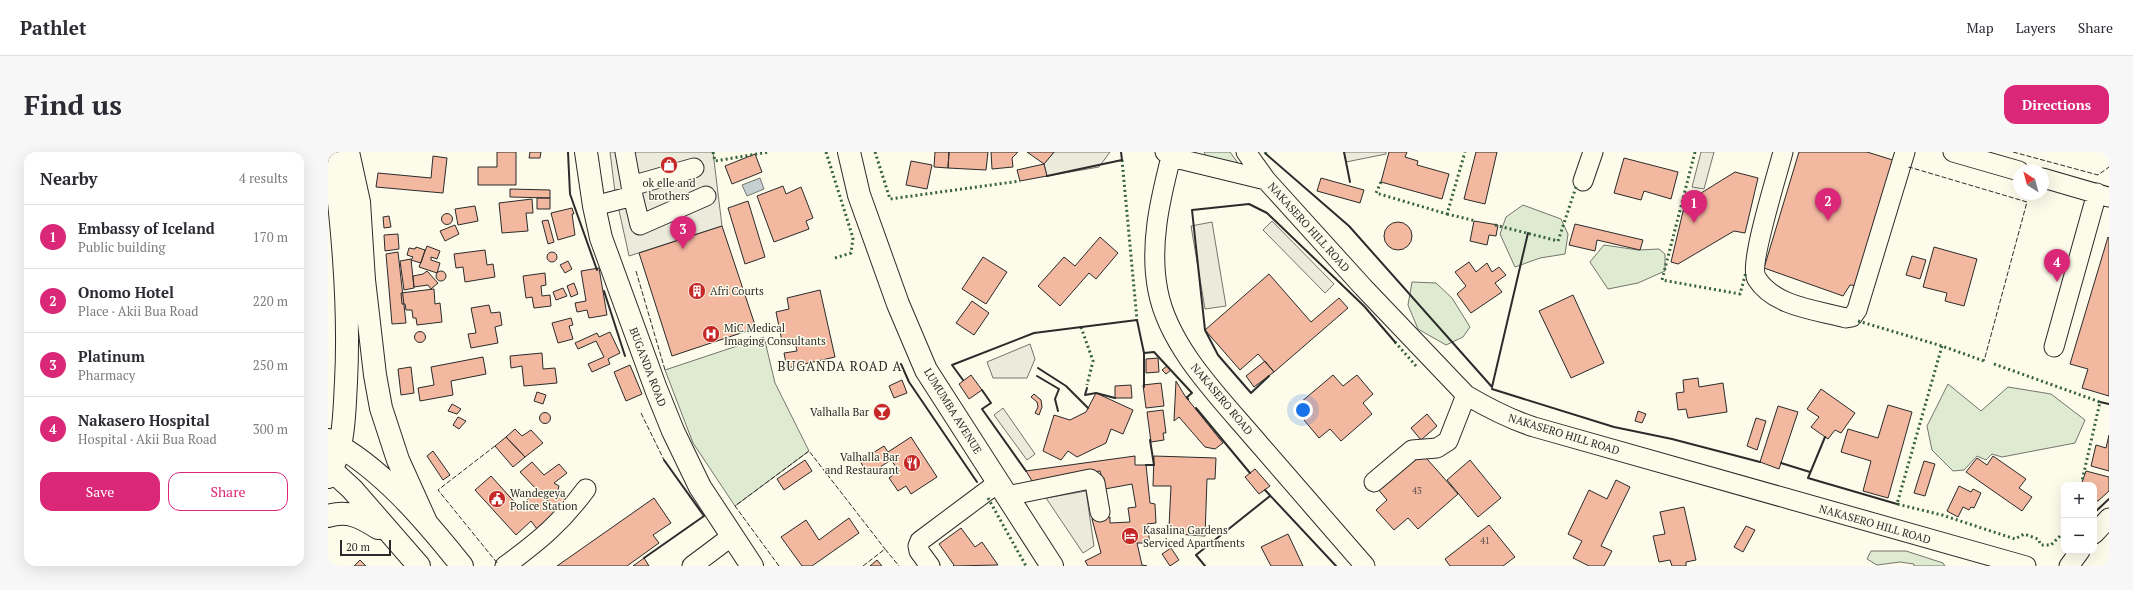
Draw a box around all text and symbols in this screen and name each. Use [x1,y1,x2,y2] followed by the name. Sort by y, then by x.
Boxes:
[20,15,86,40] text: Pathlet
[1967,18,1994,37] text: Map
[2016,18,2056,37] text: Layers
[2078,18,2113,37] text: Share
[2004,85,2109,124] button: Directions
[24,86,122,123] text: Find us
[659,155,679,175] shop icon: ok elle and brothers
[2013,164,2049,200] north arrow
[40,167,98,190] text: Nearby
[239,169,288,187] text: 4 results
[643,176,696,203] place label: ok elle and brothers
[1265,179,1353,275] street label: NAKASERO HILL ROAD
[1815,188,1841,221] pin: 2
[1681,190,1707,223] pin: 1
[670,216,696,249] pin: 3
[78,218,215,238] text: Embassy of Iceland
[49,228,57,246] text: 1
[253,228,288,246] text: 170 m
[78,238,165,256] text: Public building
[2044,249,2070,282] pin: 4
[687,281,707,301] building icon: Afri Courts
[78,282,174,302] text: Onomo Hotel
[710,284,764,298] place label: Afri Courts
[49,292,57,310] text: 2
[253,292,288,310] text: 220 m
[78,302,199,320] text: Place · Akii Bua Road
[724,321,826,348] place label: MiC Medical Imaging Consultants
[701,324,721,344] hospital icon: MiC Medical Imaging Consultants
[626,325,670,409] street label: BUGANDA ROAD
[78,346,145,366] text: Platinum
[49,356,57,374] text: 3
[253,356,288,374] text: 250 m
[777,357,903,375] district label: BUGANDA ROAD A
[1188,360,1256,438] street label: NAKASERO ROAD
[921,365,985,457] street label: LUMUMBA AVENUE
[78,366,135,384] text: Pharmacy
[1293,400,1313,420] your location
[872,402,892,422] bar icon: Valhalla Bar
[810,405,870,419] place label: Valhalla Bar
[78,410,210,430] text: Nakasero Hospital
[1507,410,1622,458] street label: NAKASERO HILL ROAD
[49,420,57,438] text: 4
[253,420,288,438] text: 300 m
[78,430,217,448] text: Hospital · Akii Bua Road
[825,450,900,477] place label: Valhalla Bar and Restaurant
[902,453,922,473] restaurant icon: Valhalla Bar and Restaurant
[40,472,160,511] button: Save
[168,472,288,511] button: Share
[2061,482,2097,554] map controls
[2061,482,2097,518] button: +
[1412,485,1422,497] house number: 43
[510,486,578,513] place label: Wandegeya Police Station
[487,489,507,509] public building icon: Wandegeya Police Station
[1817,501,1933,547] street label: NAKASERO HILL ROAD
[2061,518,2097,554] button: −
[1143,523,1245,550] place label: Kasalina Gardens Serviced Apartments
[1120,526,1140,546] hotel icon: Kasalina Gardens Serviced Apartments
[1480,535,1490,547] house number: 41
[340,538,391,557] scale bar
[346,540,370,554] text: 20 m

